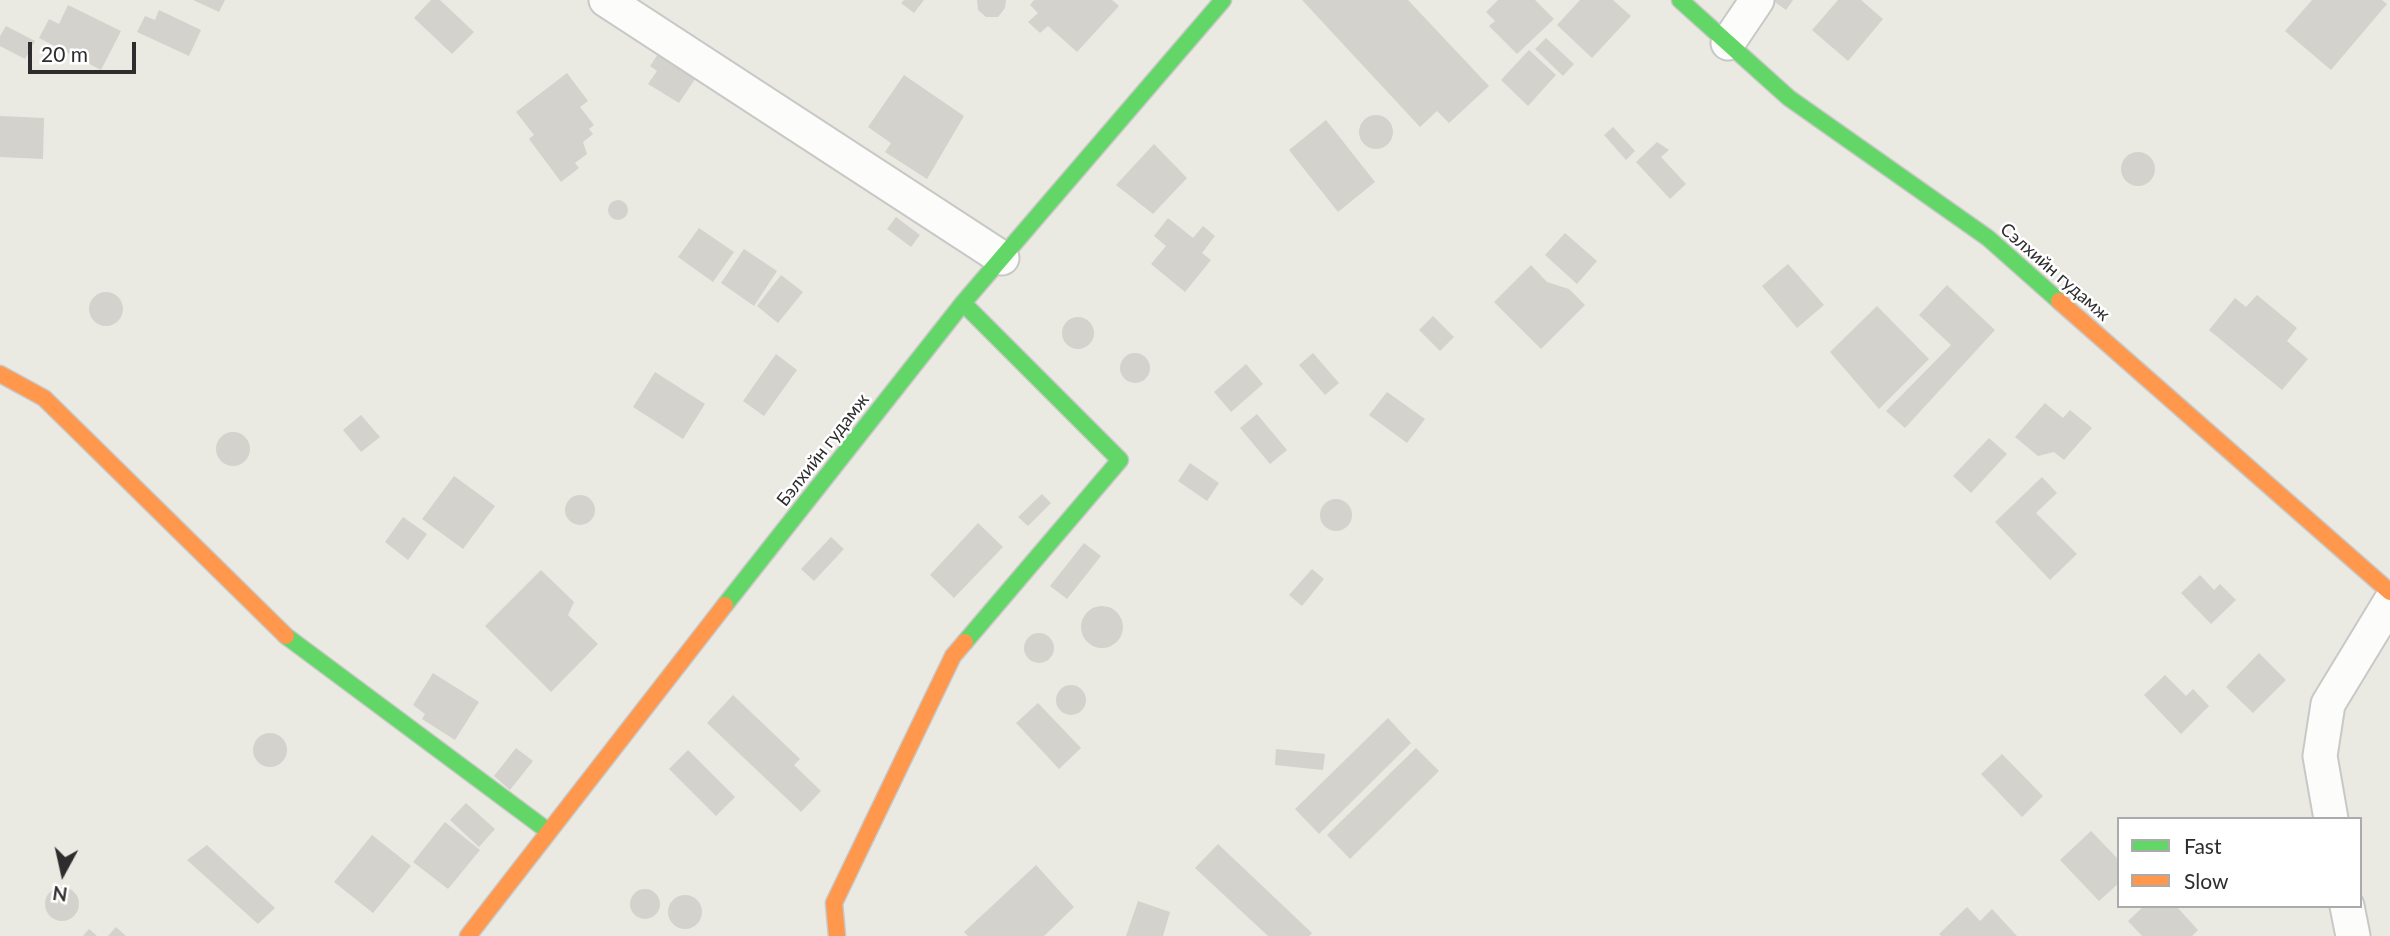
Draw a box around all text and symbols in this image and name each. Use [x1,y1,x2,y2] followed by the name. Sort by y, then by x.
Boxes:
[32,28,140,72] scale bar
[41,41,88,66] text: 20 m
[1996,219,2114,325] street label: Сэлхийн гудамж
[772,389,874,511] street label: Бэлхийн гудамж
[2117,817,2362,908] legend
[2184,833,2221,858] text: Fast
[28,838,98,908] north arrow
[2184,868,2228,893] text: Slow
[51,882,69,907] text: N

